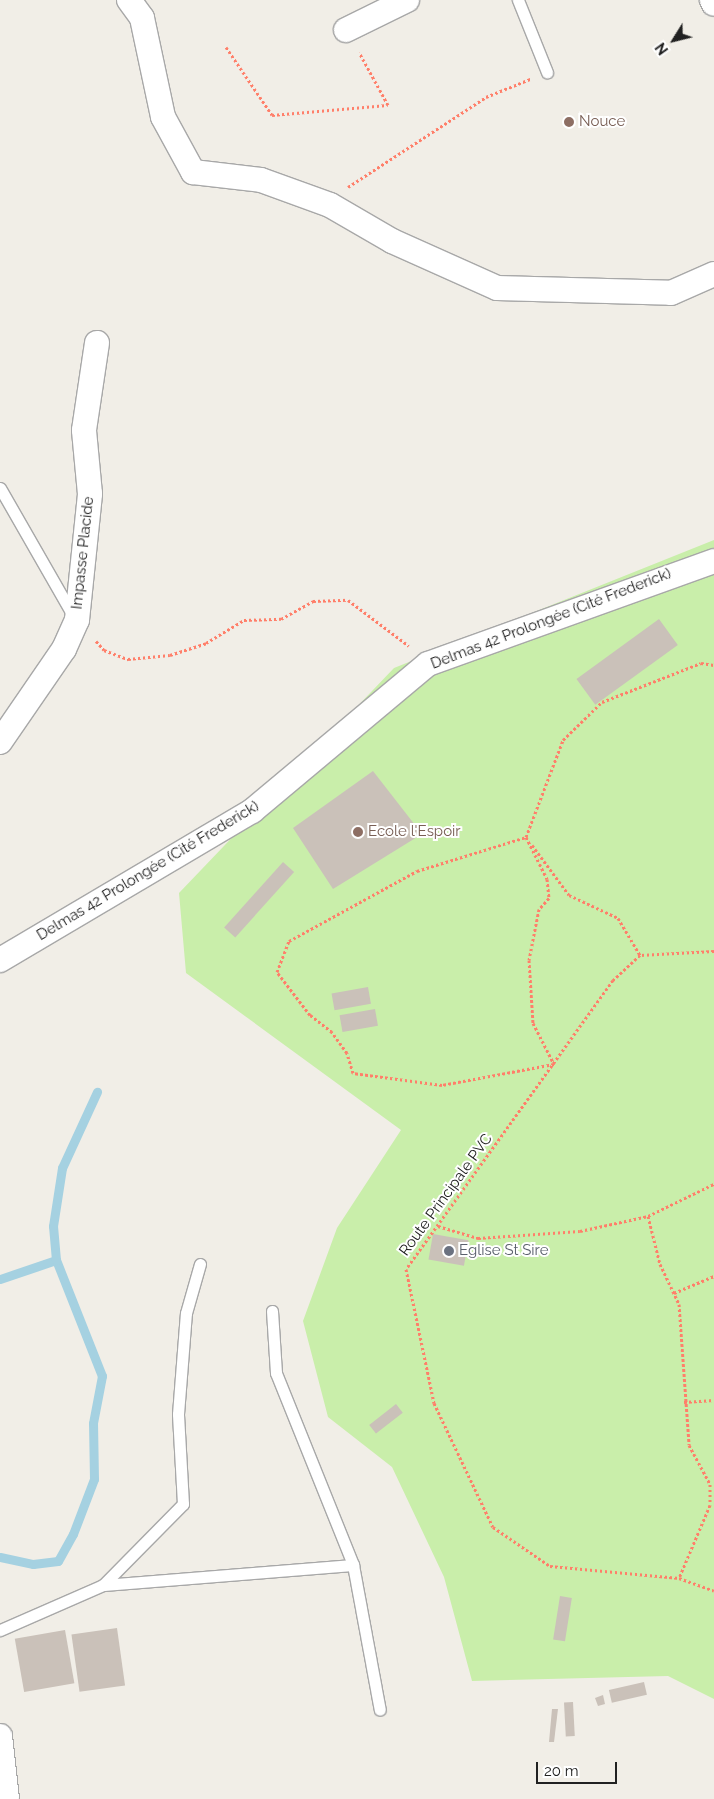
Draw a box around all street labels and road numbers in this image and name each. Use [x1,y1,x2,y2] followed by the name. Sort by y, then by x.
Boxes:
[68,496,98,610] street label: Impasse Placide
[428,565,674,673] street label: Delmas 42 Prolongée (Cité Frederick)
[34,797,262,945] street label: Delmas 42 Prolongée (Cité Frederick)
[396,1130,496,1260] street label: Route Principale PVC

